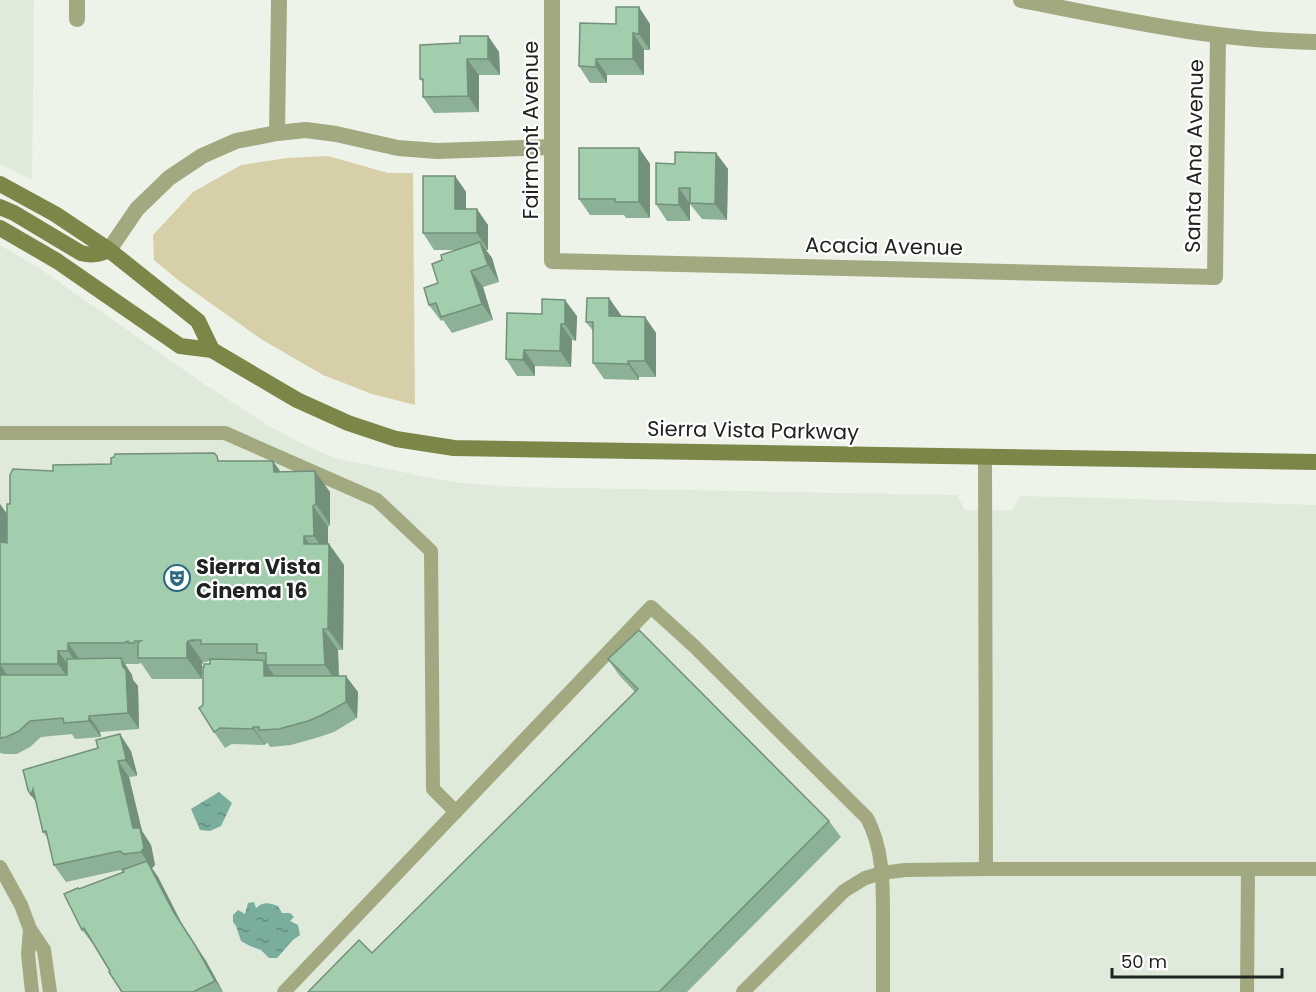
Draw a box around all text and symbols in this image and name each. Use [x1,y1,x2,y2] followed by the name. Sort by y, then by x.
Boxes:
[516,41,545,219] street label: Fairmont Avenue
[1178,59,1210,253] street label: Santa Ana Avenue
[805,230,963,262] street label: Acacia Avenue
[647,414,859,446] street label: Sierra Vista Parkway
[196,552,321,605] place label: Sierra Vista Cinema 16
[162,563,192,593] theatre icon: Sierra Vista Cinema 16
[1112,941,1282,979] scale bar
[1121,949,1167,974] text: 50 m

